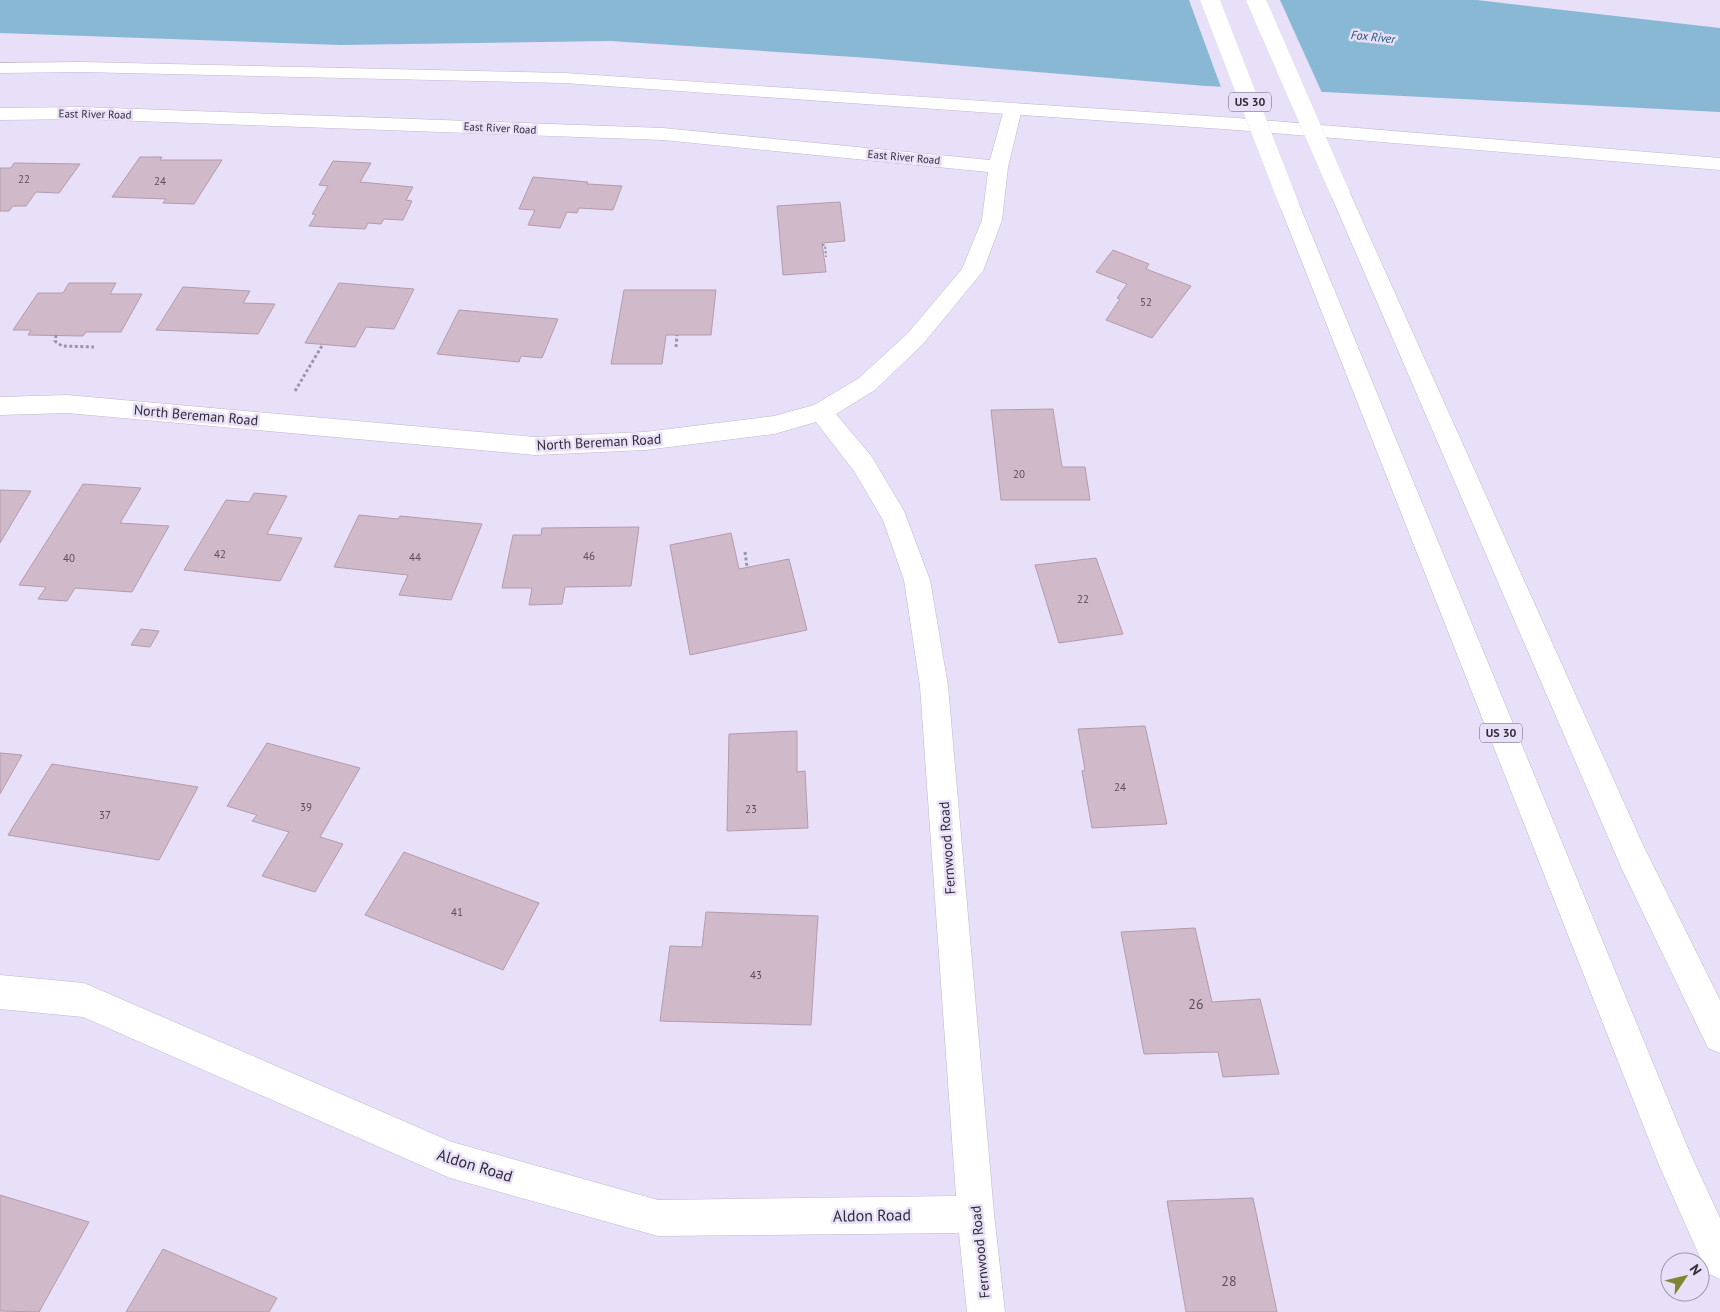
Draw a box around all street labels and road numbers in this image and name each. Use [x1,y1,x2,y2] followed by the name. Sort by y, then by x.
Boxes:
[1229,92,1271,111] road number: US 30
[58,106,132,122] street label: East River Road
[463,119,537,137] street label: East River Road
[867,147,941,167] street label: East River Road
[133,401,259,429] street label: North Bereman Road
[536,430,662,454] street label: North Bereman Road
[1480,724,1522,742] road number: US 30
[935,801,959,895] street label: Fernwood Road
[435,1144,515,1186] street label: Aldon Road
[833,1204,911,1226] street label: Aldon Road
[966,1205,994,1299] street label: Fernwood Road

